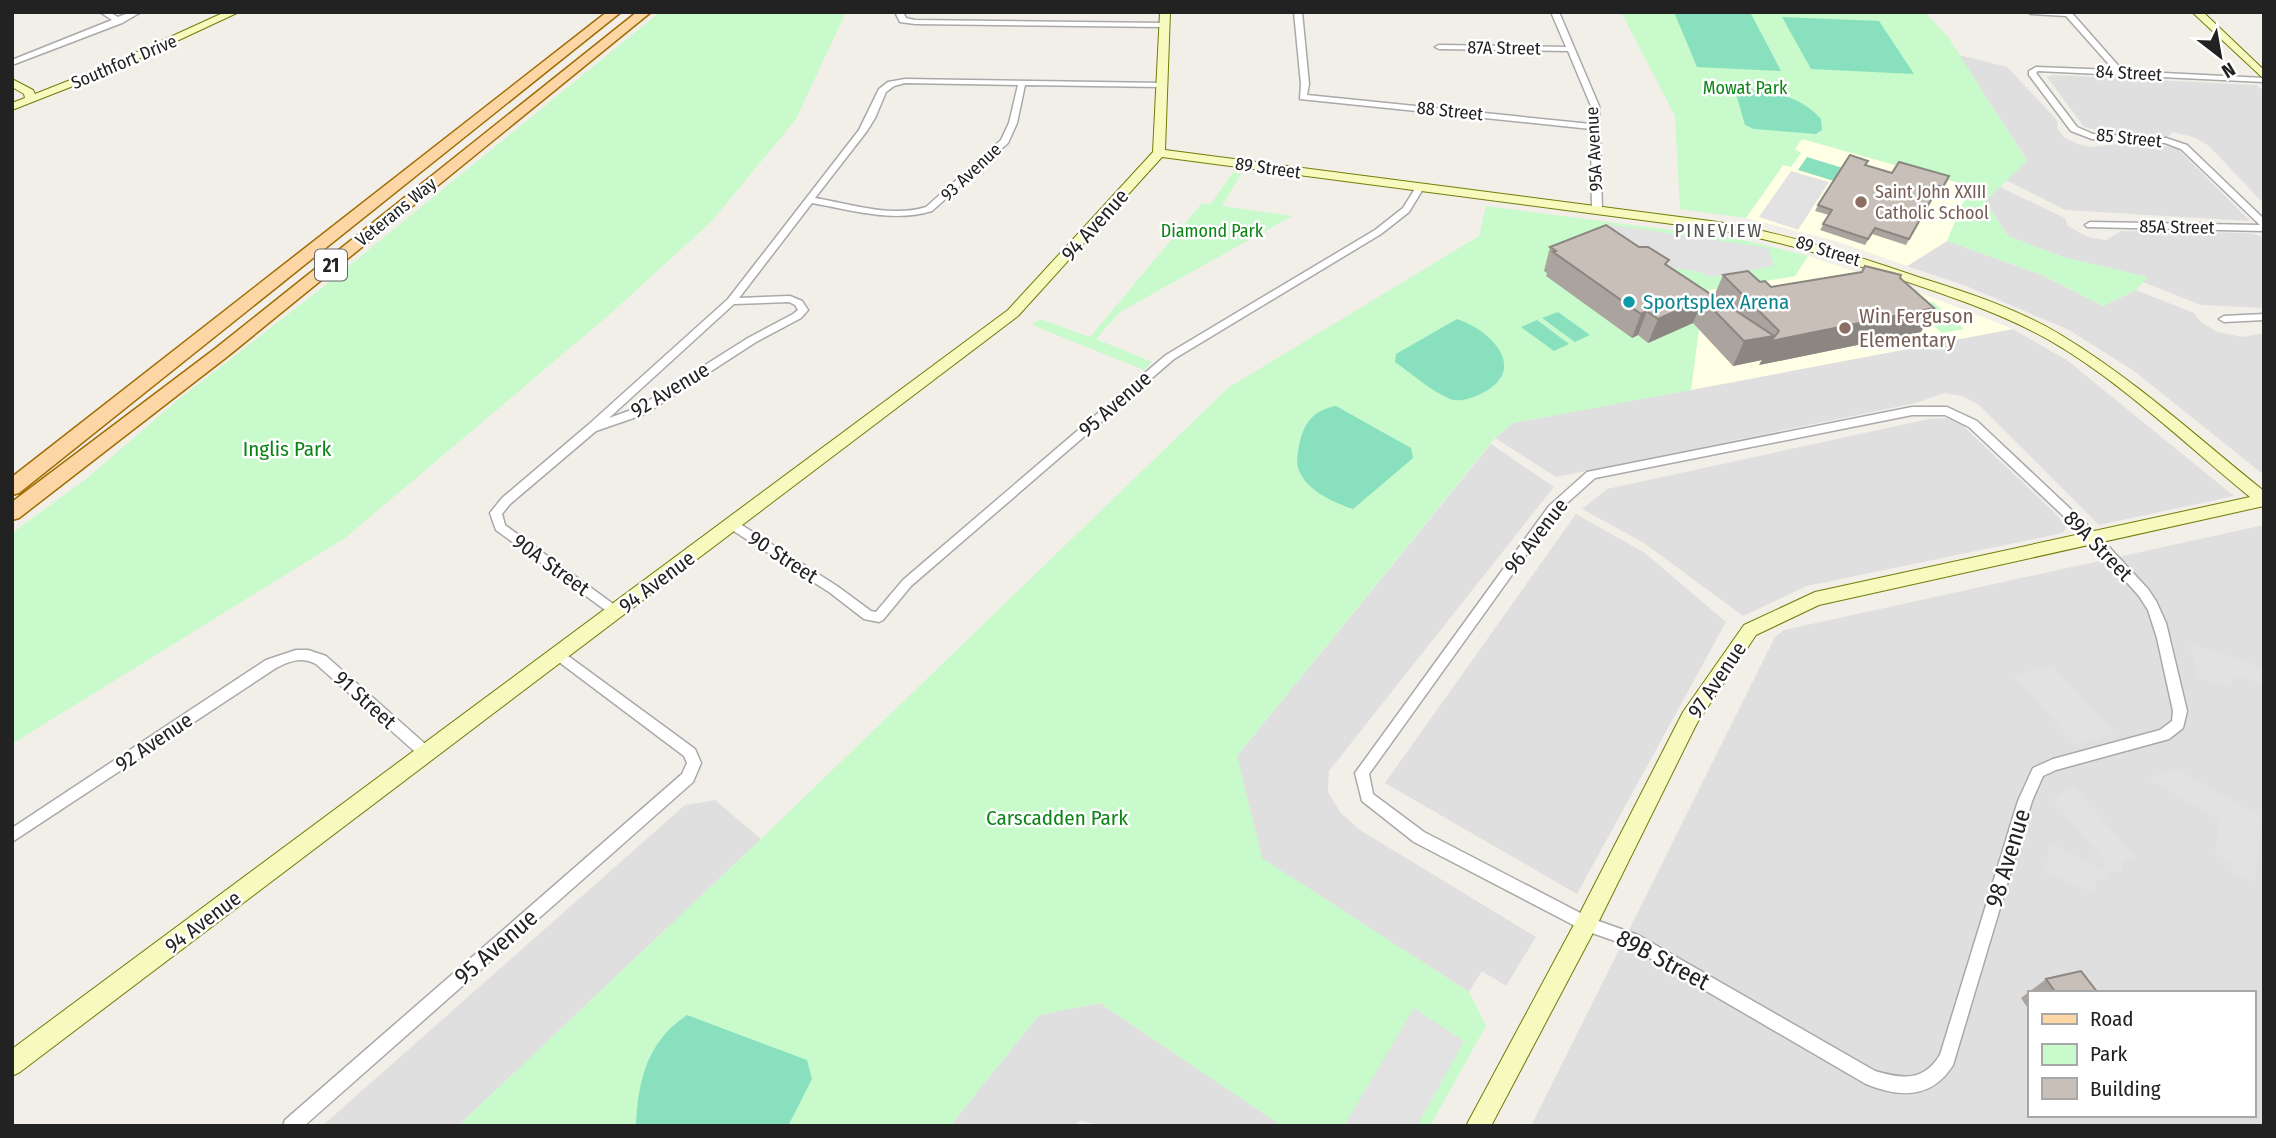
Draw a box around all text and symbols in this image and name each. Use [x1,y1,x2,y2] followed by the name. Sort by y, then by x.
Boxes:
[2185,21,2255,91] north arrow
[68,30,180,94] street label: Southfort Drive
[1467,36,1541,60] street label: 87A Street
[2218,57,2239,83] text: N
[2095,60,2163,86] street label: 84 Street
[1703,77,1788,99] park label: Mowat Park
[1416,97,1484,125] street label: 88 Street
[1581,106,1607,192] street label: 95A Avenue
[2095,124,2163,152] street label: 85 Street
[936,138,1006,206] street label: 93 Avenue
[1234,153,1302,183] street label: 89 Street
[351,173,441,251] street label: Veterans Way
[1875,181,1989,224] place label: Saint John XXIII Catholic School
[1056,184,1134,266] street label: 94 Avenue
[1853,194,1869,210] marker: Saint John XXIII Catholic School
[2139,215,2215,239] street label: 85A Street
[1674,219,1764,242] district label: PINEVIEW
[1161,220,1264,242] park label: Diamond Park
[1793,231,1863,271] street label: 89 Street
[315,249,347,280] road number: 21
[1643,289,1789,315] place label: Sportsplex Arena
[1621,294,1637,310] marker: Sportsplex Arena
[1859,303,1974,353] place label: Win Ferguson Elementary
[1837,320,1853,336] marker: Win Ferguson Elementary
[626,356,714,424] street label: 92 Avenue
[1073,365,1157,443] street label: 95 Avenue
[243,436,331,462] park label: Inglis Park
[1498,493,1574,579] street label: 96 Avenue
[2058,505,2138,587] street label: 89A Street
[743,525,823,589] street label: 90 Street
[507,528,595,602] street label: 90A Street
[614,545,700,619] street label: 94 Avenue
[1682,637,1752,723] street label: 97 Avenue
[329,665,402,735] street label: 91 Street
[111,707,197,777] street label: 92 Avenue
[986,805,1128,831] park label: Carscadden Park
[1980,805,2036,911] street label: 98 Avenue
[160,885,246,959] street label: 94 Avenue
[449,903,543,991] street label: 95 Avenue
[1612,924,1714,996] street label: 89B Street
[2028,991,2255,1117] legend
[2090,1006,2134,1032] text: Road
[2090,1041,2128,1067] text: Park
[2090,1076,2161,1102] text: Building

